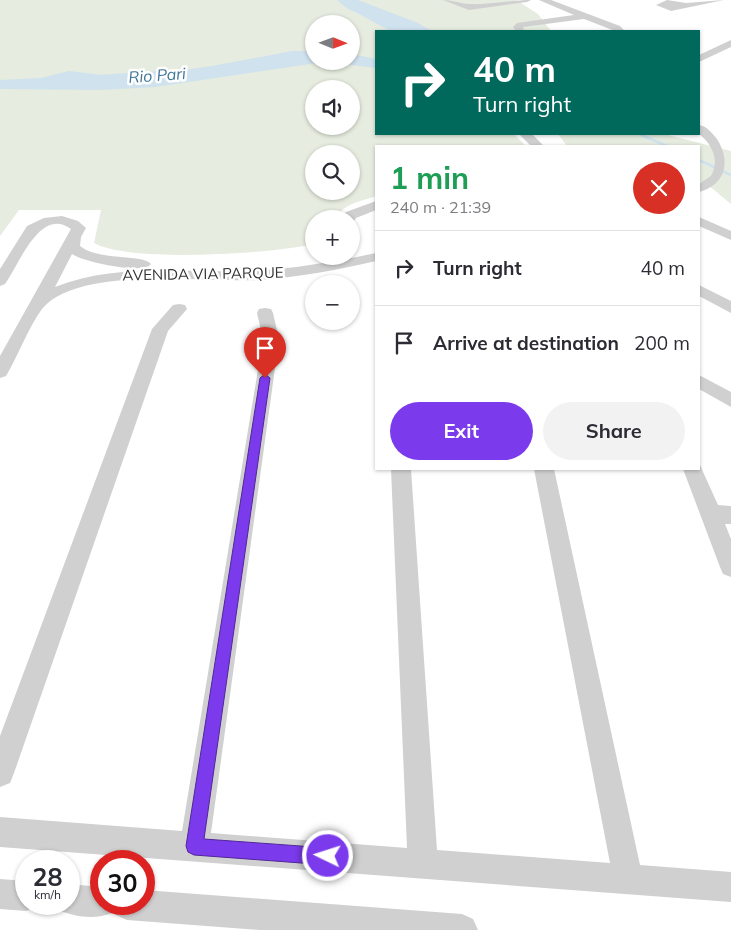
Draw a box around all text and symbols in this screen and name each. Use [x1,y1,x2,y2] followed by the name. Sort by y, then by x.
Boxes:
[305,15,360,70] north arrow
[305,15,360,330] map controls
[473,47,556,91] text: 40 m
[390,50,455,115] icon: right
[128,63,187,87] water label: Rio Pari
[305,80,360,135] button: sound
[473,90,571,118] text: Turn right
[305,145,360,200] button: search
[390,159,469,197] text: 1 min
[633,162,685,214] button: close
[390,197,491,217] text: 240 m · 21:39
[305,210,360,265] button: +
[390,254,418,282] icon: right
[433,256,522,280] text: Turn right
[641,256,685,280] text: 40 m
[122,263,284,284] street label: AVENIDA VIA PARQUE
[305,275,360,330] button: −
[244,327,286,378] pin
[390,329,418,357] icon: arrive
[433,331,619,355] text: Arrive at destination
[634,331,690,355] text: 200 m
[251,334,279,362] icon: arrive
[390,402,533,460] button: Exit
[543,402,685,460] button: Share
[301,829,353,881] position arrow
[90,850,155,915] speed limit sign: 30
[32,861,63,892] text: 28
[34,887,61,902] text: km/h

